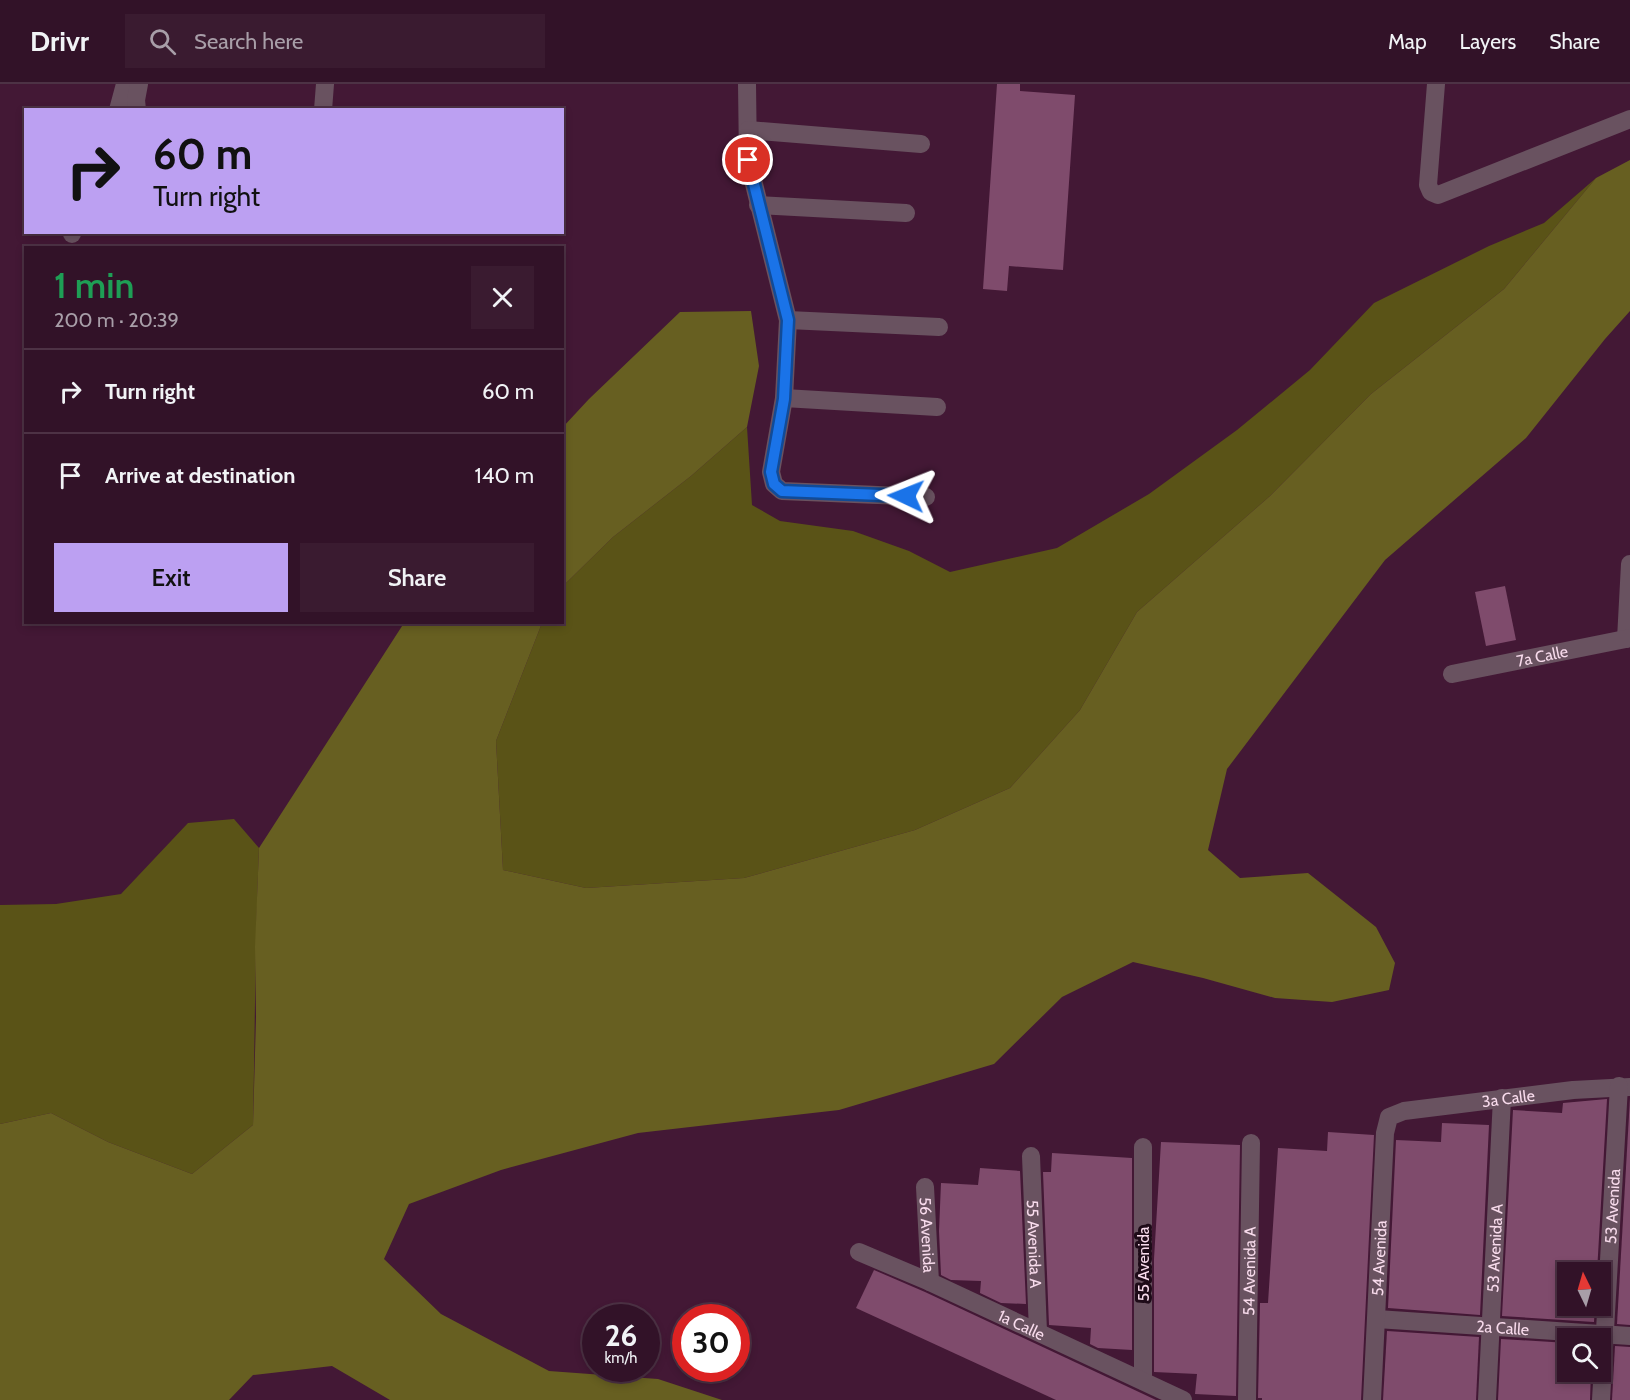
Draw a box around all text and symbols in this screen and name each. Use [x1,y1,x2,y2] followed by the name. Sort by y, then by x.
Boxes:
[125,14,545,68] search box
[30,24,89,58] text: Drivr
[146,25,179,58] icon: search
[194,28,303,55] text: Search here
[1388,29,1427,54] text: Map
[1460,29,1516,54] text: Layers
[1549,29,1600,54] text: Share
[153,128,252,180] text: 60 m
[54,132,132,210] icon: right
[722,134,773,185] pin
[731,143,764,176] icon: arrive
[153,180,260,213] text: Turn right
[54,263,134,307] text: 1 min
[471,266,534,329] button: close
[54,308,179,332] text: 200 m · 20:39
[54,375,87,408] icon: right
[105,378,195,405] text: Turn right
[482,378,534,405] text: 60 m
[54,459,87,492] icon: arrive
[105,462,295,489] text: Arrive at destination
[475,462,534,489] text: 140 m
[874,464,938,528] position arrow
[54,543,288,612] button: Exit
[300,543,534,612] button: Share
[1515,642,1570,671] street label: 7a Calle
[1481,1086,1536,1111] street label: 3a Calle
[1601,1168,1624,1244] street label: 53 Avenida
[916,1197,939,1273] street label: 56 Avenida
[1023,1199,1045,1289] street label: 55 Avenida A
[1483,1203,1507,1293] street label: 53 Avenida A
[1368,1220,1391,1296] street label: 54 Avenida
[1134,1226,1153,1302] street label: 55 Avenida
[1239,1226,1260,1316] street label: 54 Avenida A
[1557,1262,1611,1316] north arrow
[1557,1262,1611,1382] map controls
[672,1304,750,1382] speed limit sign: 30
[995,1306,1048,1344] street label: 1a Calle
[605,1317,637,1354] text: 26
[1476,1317,1530,1339] street label: 2a Calle
[1557,1328,1611,1382] button: search
[605,1349,637,1367] text: km/h

